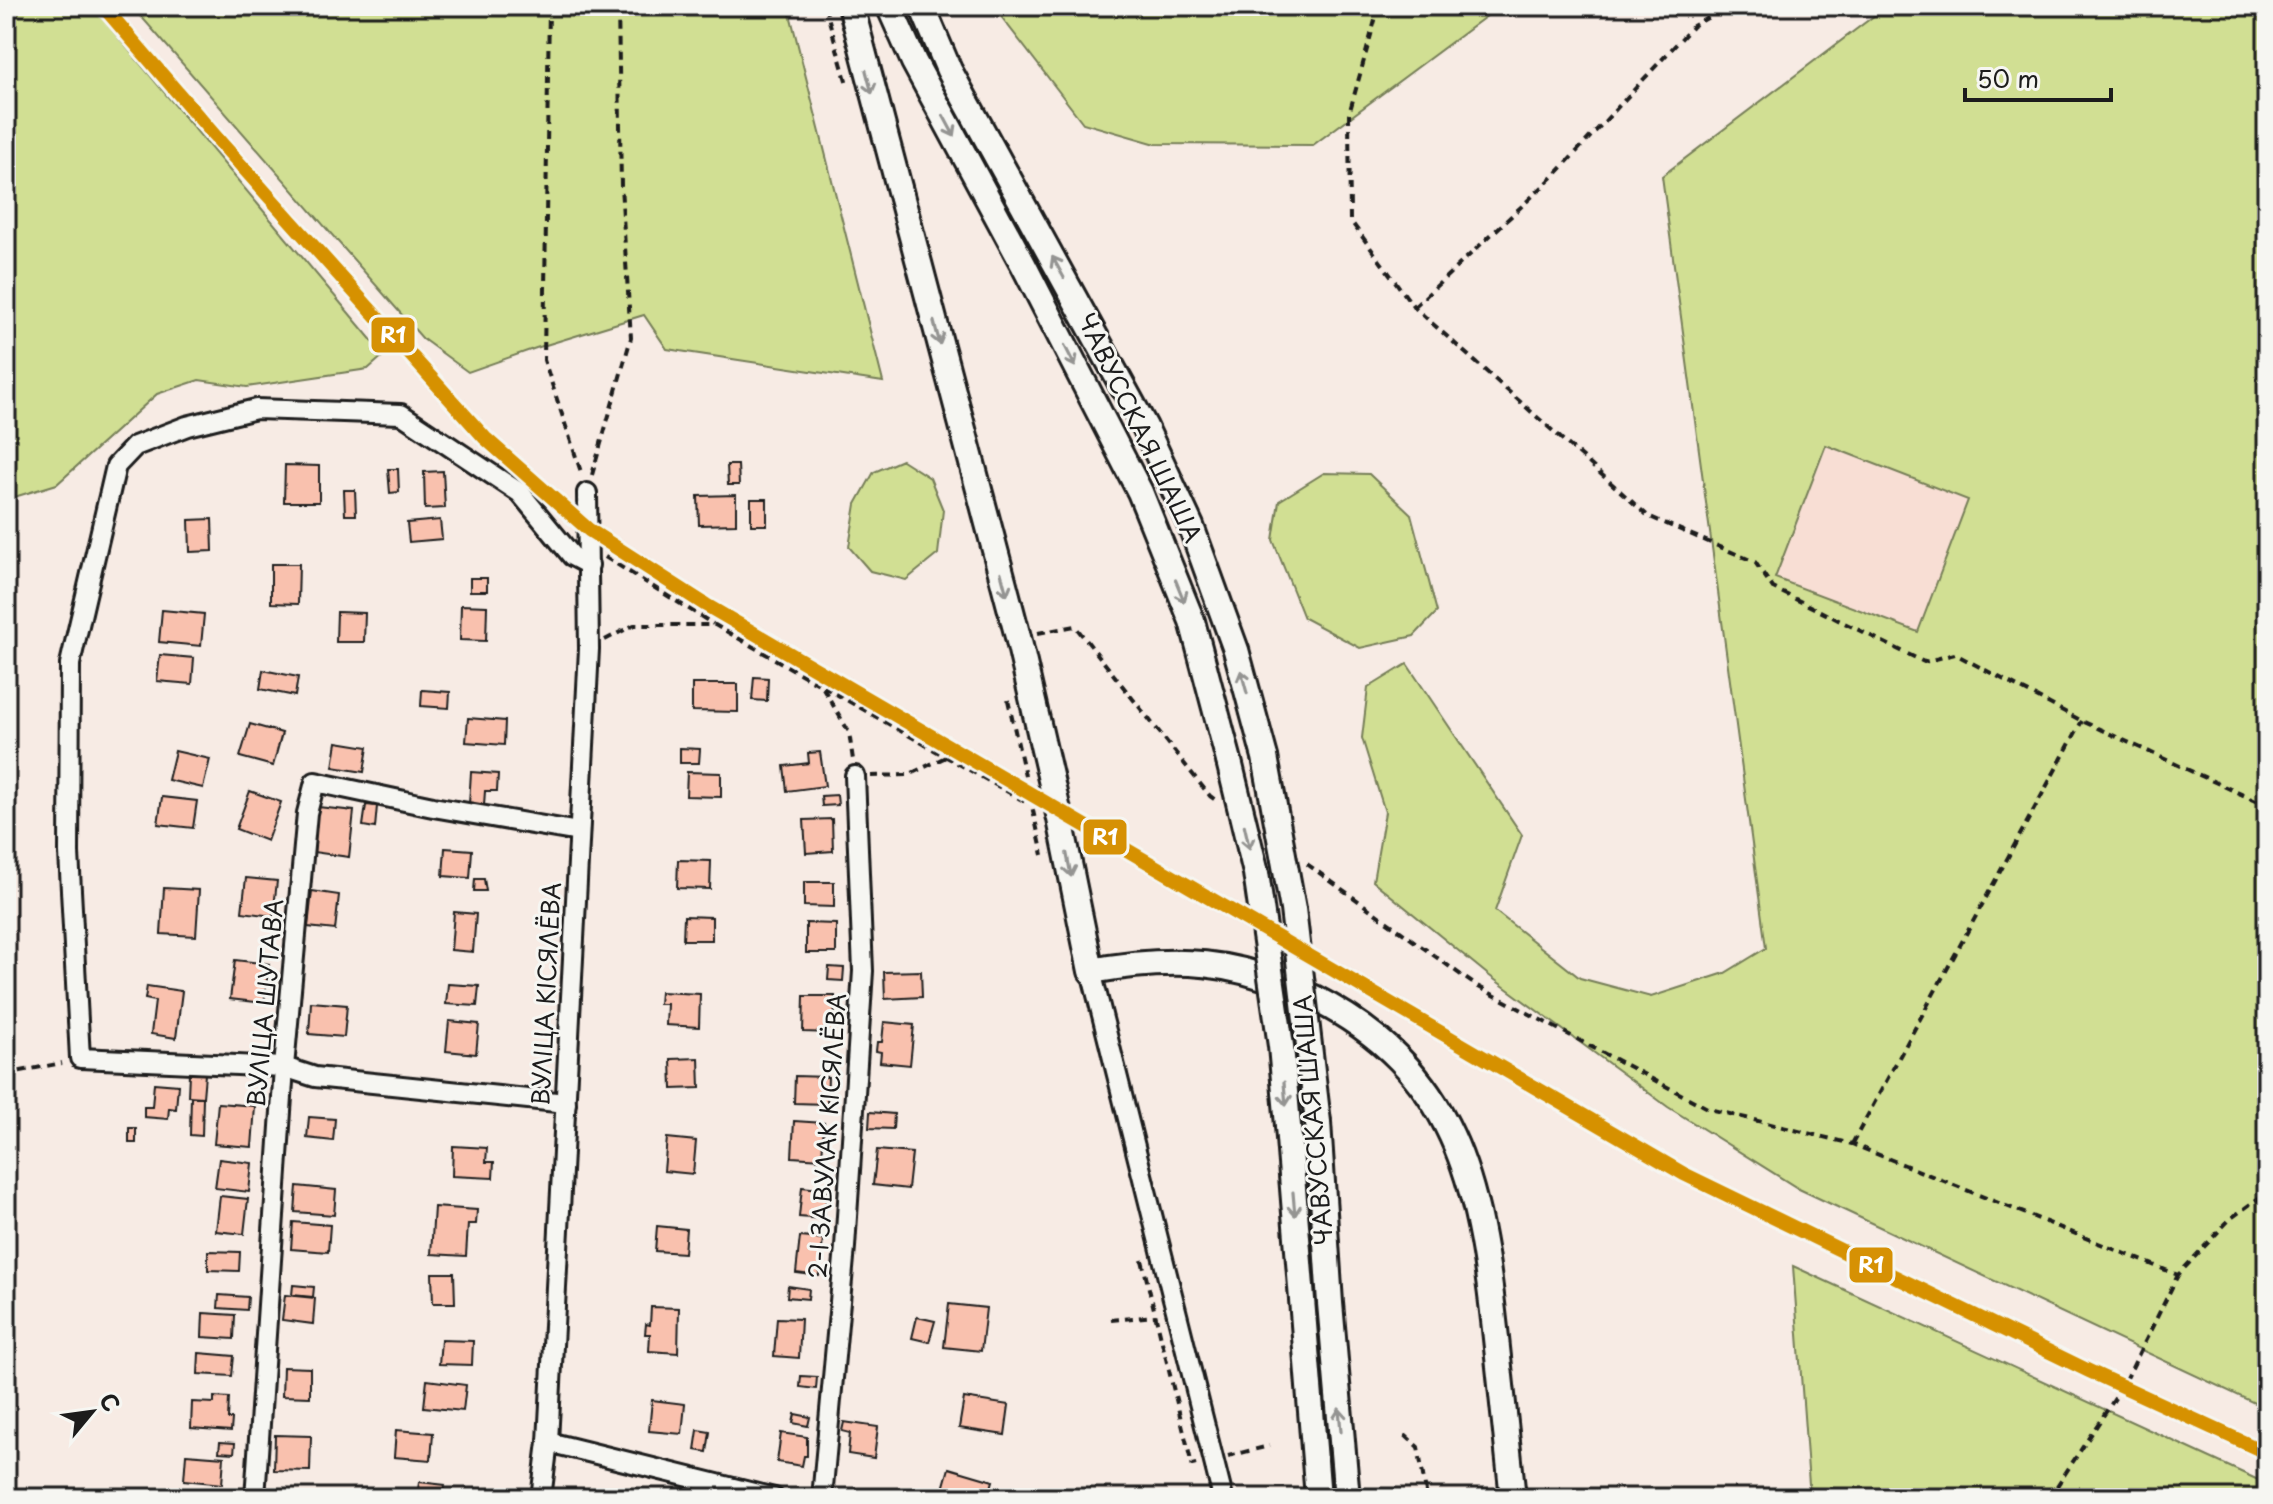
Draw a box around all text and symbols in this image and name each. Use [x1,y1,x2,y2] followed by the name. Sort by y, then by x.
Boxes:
[1965,52,2111,102] scale bar
[1977,60,2039,96] text: 50 m
[863,68,878,94] one-way arrow
[941,114,957,137] one-way arrow
[1050,256,1066,279] one-way arrow
[1070,306,1212,548] street label: ЧАВУССКАЯ ШАША
[370,316,416,354] line badge: R1
[380,317,406,350] text: R1
[930,320,945,345] one-way arrow
[1063,343,1079,367] one-way arrow
[997,571,1012,597] one-way arrow
[1174,578,1188,603] one-way arrow
[1236,669,1251,695] one-way arrow
[1082,818,1128,856] line badge: R1
[1092,819,1118,852] text: R1
[1240,823,1255,849] one-way arrow
[1063,851,1078,877] one-way arrow
[521,881,569,1107] street label: ВУЛІЦА КІСЯЛЁВА
[237,897,291,1108] street label: ВУЛІЦА ШУТАВА
[798,992,854,1280] street label: 2-І ЗАВУЛАК КІСЯЛЁВА
[1283,993,1341,1247] street label: ЧАВУССКАЯ ШАША
[1278,1080,1293,1107] one-way arrow
[1287,1190,1302,1216] one-way arrow
[1848,1246,1894,1284] line badge: R1
[1858,1247,1884,1280] text: R1
[52,1372,132,1452] north arrow
[92,1386,129,1417] text: С
[1332,1407,1347,1434] one-way arrow

